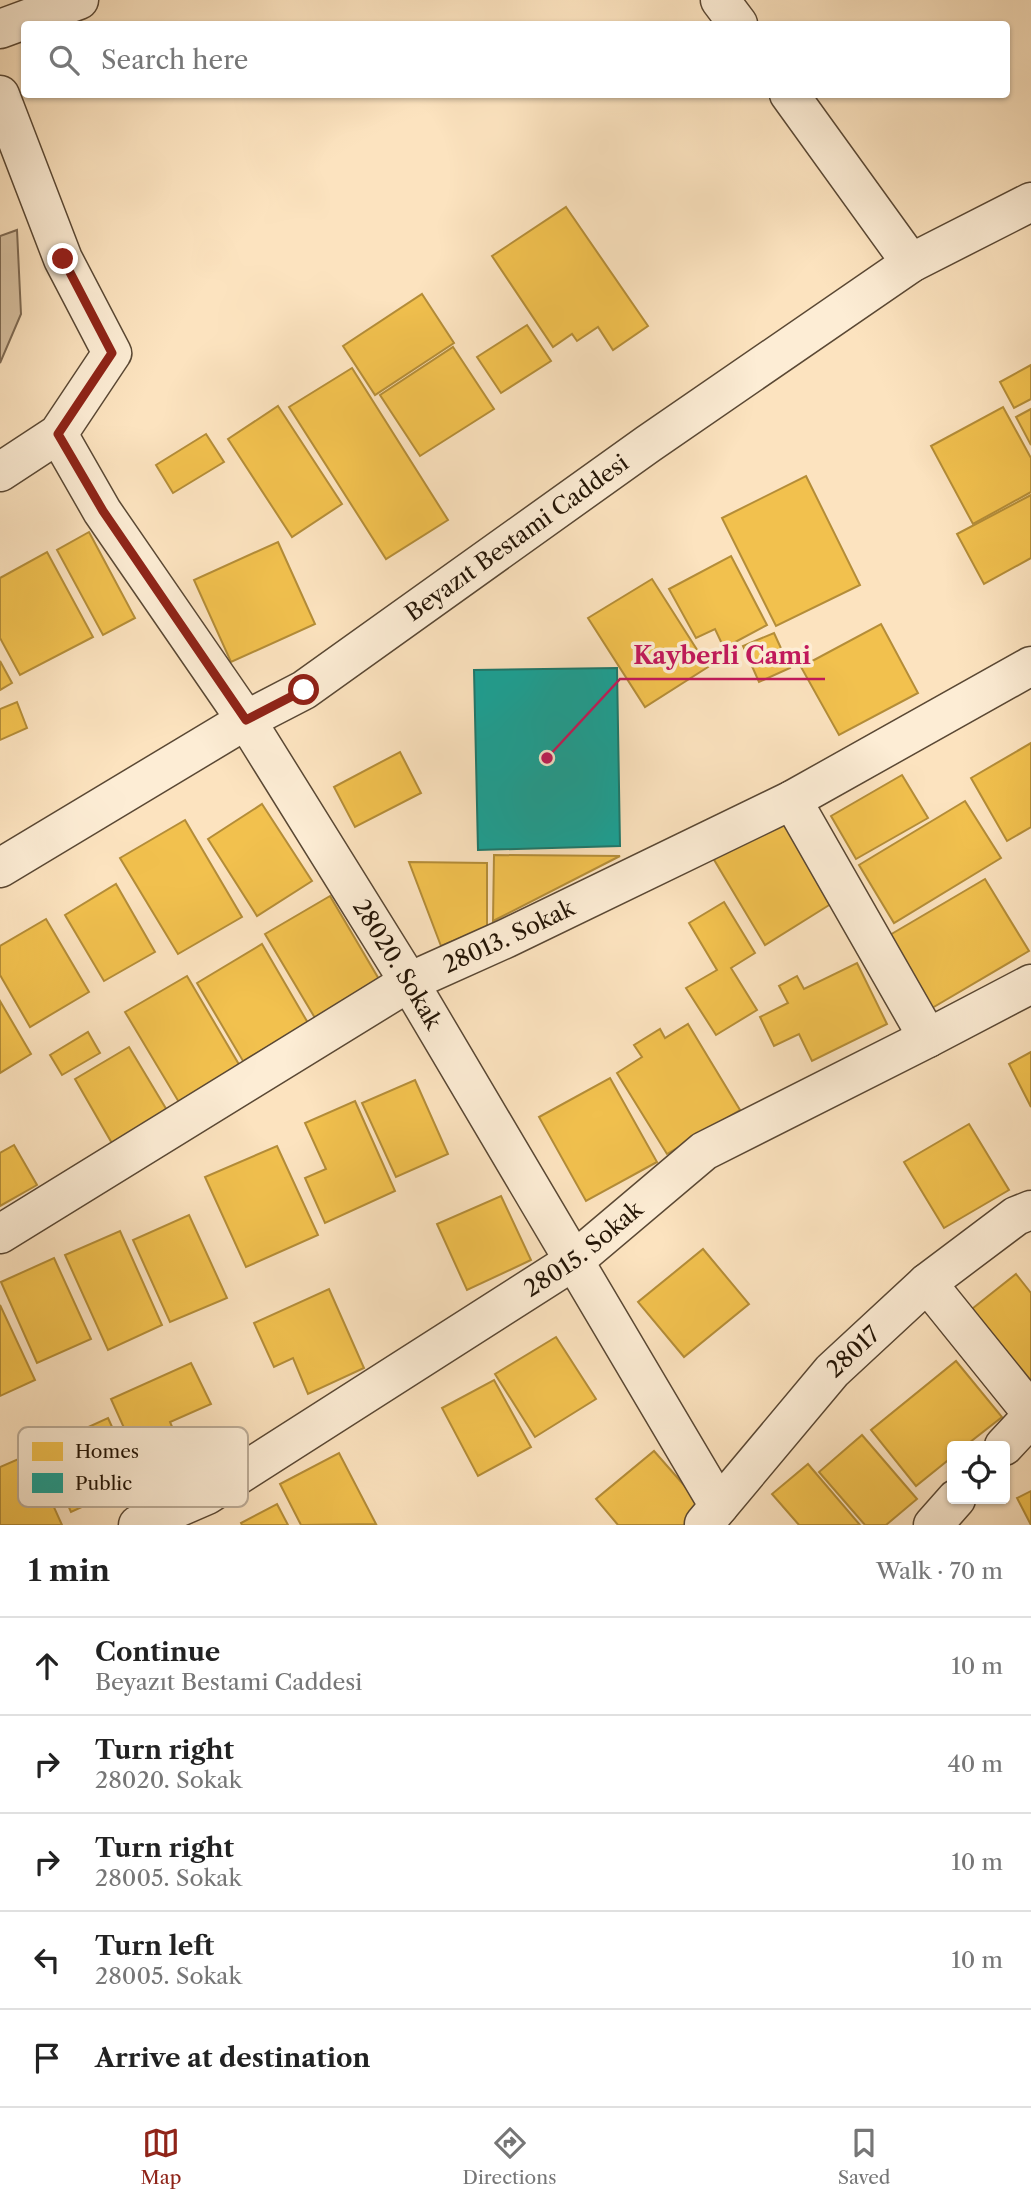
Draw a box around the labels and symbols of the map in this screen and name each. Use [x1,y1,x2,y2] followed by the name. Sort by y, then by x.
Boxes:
[47,243,78,274] route end
[400,449,634,627] street label: Beyazıt Bestami Caddesi
[620,634,825,679] callout: Kayberli Cami
[633,641,811,670] text: Kayberli Cami
[288,674,319,705] route start
[438,893,581,979] street label: 28013. Sokak
[347,894,449,1036] street label: 28020. Sokak
[519,1194,650,1303] street label: 28015. Sokak
[820,1320,886,1383] street label: 28017
[18,1427,248,1507] legend
[75,1440,139,1463] text: Homes
[75,1472,132,1495] text: Public

